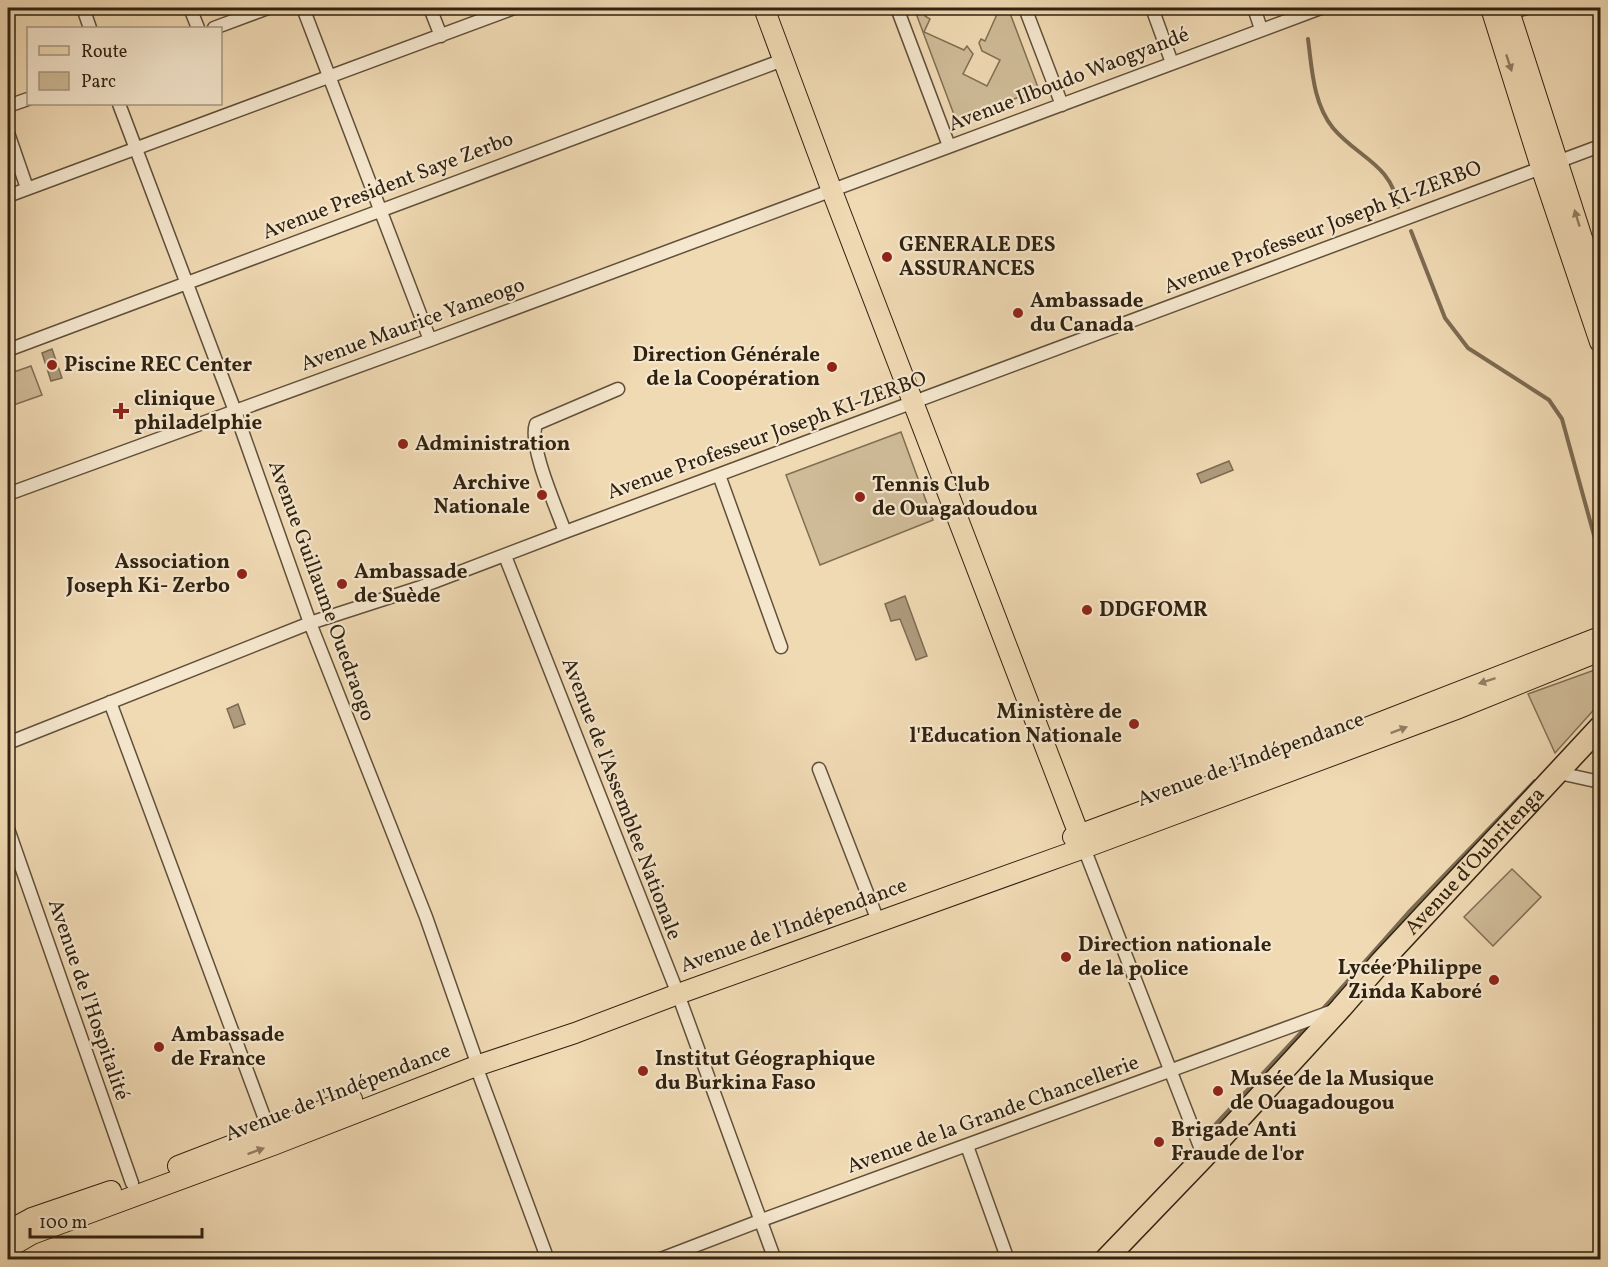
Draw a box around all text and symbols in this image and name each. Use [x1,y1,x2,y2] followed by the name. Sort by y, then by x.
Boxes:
[944,21,1194,139] street label: Avenue Ilboudo Waogyandé
[27,27,222,105] legend
[81,40,127,65] text: Route
[1504,54,1514,72] one-way arrow
[81,70,116,95] text: Parc
[258,125,518,247] street label: Avenue President Saye Zerbo
[1160,154,1486,302] street label: Avenue Professeur Joseph KI-ZERBO
[1571,209,1581,227] one-way arrow
[899,231,1055,284] place label: GENERALE DES ASSURANCES
[880,250,894,264] marker: GENERALE DES ASSURANCES
[297,271,529,379] street label: Avenue Maurice Yameogo
[1030,287,1144,340] place label: Ambassade du Canada
[1011,306,1025,320] marker: Ambassade du Canada
[632,341,820,394] place label: Direction Générale de la Coopération
[64,351,252,380] place label: Piscine REC Center
[45,358,59,372] marker: Piscine REC Center
[825,360,839,374] marker: Direction Générale de la Coopération
[603,365,931,507] street label: Avenue Professeur Joseph KI-ZERBO
[134,385,262,438] place label: clinique philadelphie
[112,402,130,420] marker: clinique philadelphie
[415,430,571,459] place label: Administration
[396,437,410,451] marker: Administration
[260,457,382,725] street label: Avenue Guillaume Ouedraogo
[433,469,530,522] place label: Archive Nationale
[872,471,1038,524] place label: Tennis Club de Ouagadoudou
[535,488,549,502] marker: Archive Nationale
[853,490,867,504] marker: Tennis Club de Ouagadoudou
[65,548,230,601] place label: Association Joseph Ki- Zerbo
[354,558,468,611] place label: Ambassade de Suède
[235,567,249,581] marker: Association Joseph Ki- Zerbo
[335,577,349,591] marker: Ambassade de Suède
[1099,596,1208,625] place label: DDGFOMR
[1080,603,1094,617] marker: DDGFOMR
[554,654,688,944] street label: Avenue de l'Assemblee Nationale
[1478,676,1496,686] one-way arrow
[909,698,1122,751] place label: Ministère de l'Education Nationale
[1133,705,1369,815] street label: Avenue de l'Indépendance
[1127,717,1141,731] marker: Ministère de l'Education Nationale
[1391,725,1409,735] one-way arrow
[1398,781,1552,942] street label: Avenue d'Oubritenga
[676,871,912,981] street label: Avenue de l'Indépendance
[40,896,136,1105] street label: Avenue de l'Hospitalité
[1078,931,1271,984] place label: Direction nationale de la police
[1059,950,1073,964] marker: Direction nationale de la police
[1338,954,1482,1007] place label: Lycée Philippe Zinda Kaboré
[1487,973,1501,987] marker: Lycée Philippe Zinda Kaboré
[171,1021,285,1074] place label: Ambassade de France
[221,1037,455,1149] street label: Avenue de l'Indépendance
[152,1040,166,1054] marker: Ambassade de France
[655,1045,875,1098] place label: Institut Géographique du Burkina Faso
[843,1048,1143,1181] street label: Avenue de la Grande Chancellerie
[636,1064,650,1078] marker: Institut Géographique du Burkina Faso
[1230,1065,1434,1118] place label: Musée de la Musique de Ouagadougou
[1211,1084,1225,1098] marker: Musée de la Musique de Ouagadougou
[1171,1116,1304,1169] place label: Brigade Anti Fraude de l'or
[1152,1135,1166,1149] marker: Brigade Anti Fraude de l'or
[247,1146,265,1155] one-way arrow
[30,1201,202,1239] scale bar
[39,1211,88,1236] text: 100 m

